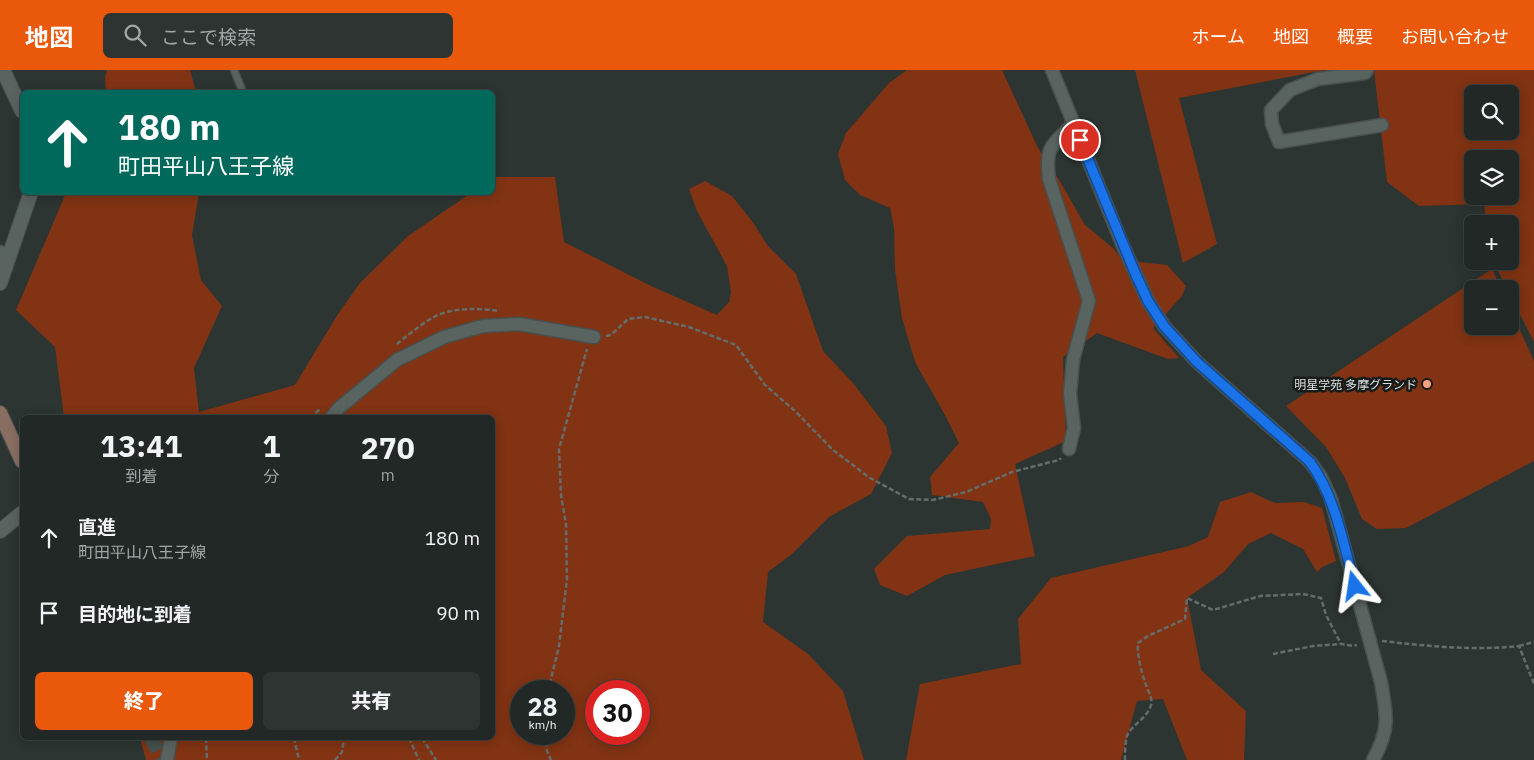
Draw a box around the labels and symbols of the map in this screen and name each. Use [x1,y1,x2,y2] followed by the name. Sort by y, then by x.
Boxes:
[1059,119,1101,161] pin
[1294,377,1417,392] place label: 明星学苑 多摩グランド
[1421,378,1433,390] marker: 明星学苑 多摩グランド
[1328,559,1380,611] position arrow
[585,680,650,745] speed limit sign: 30

